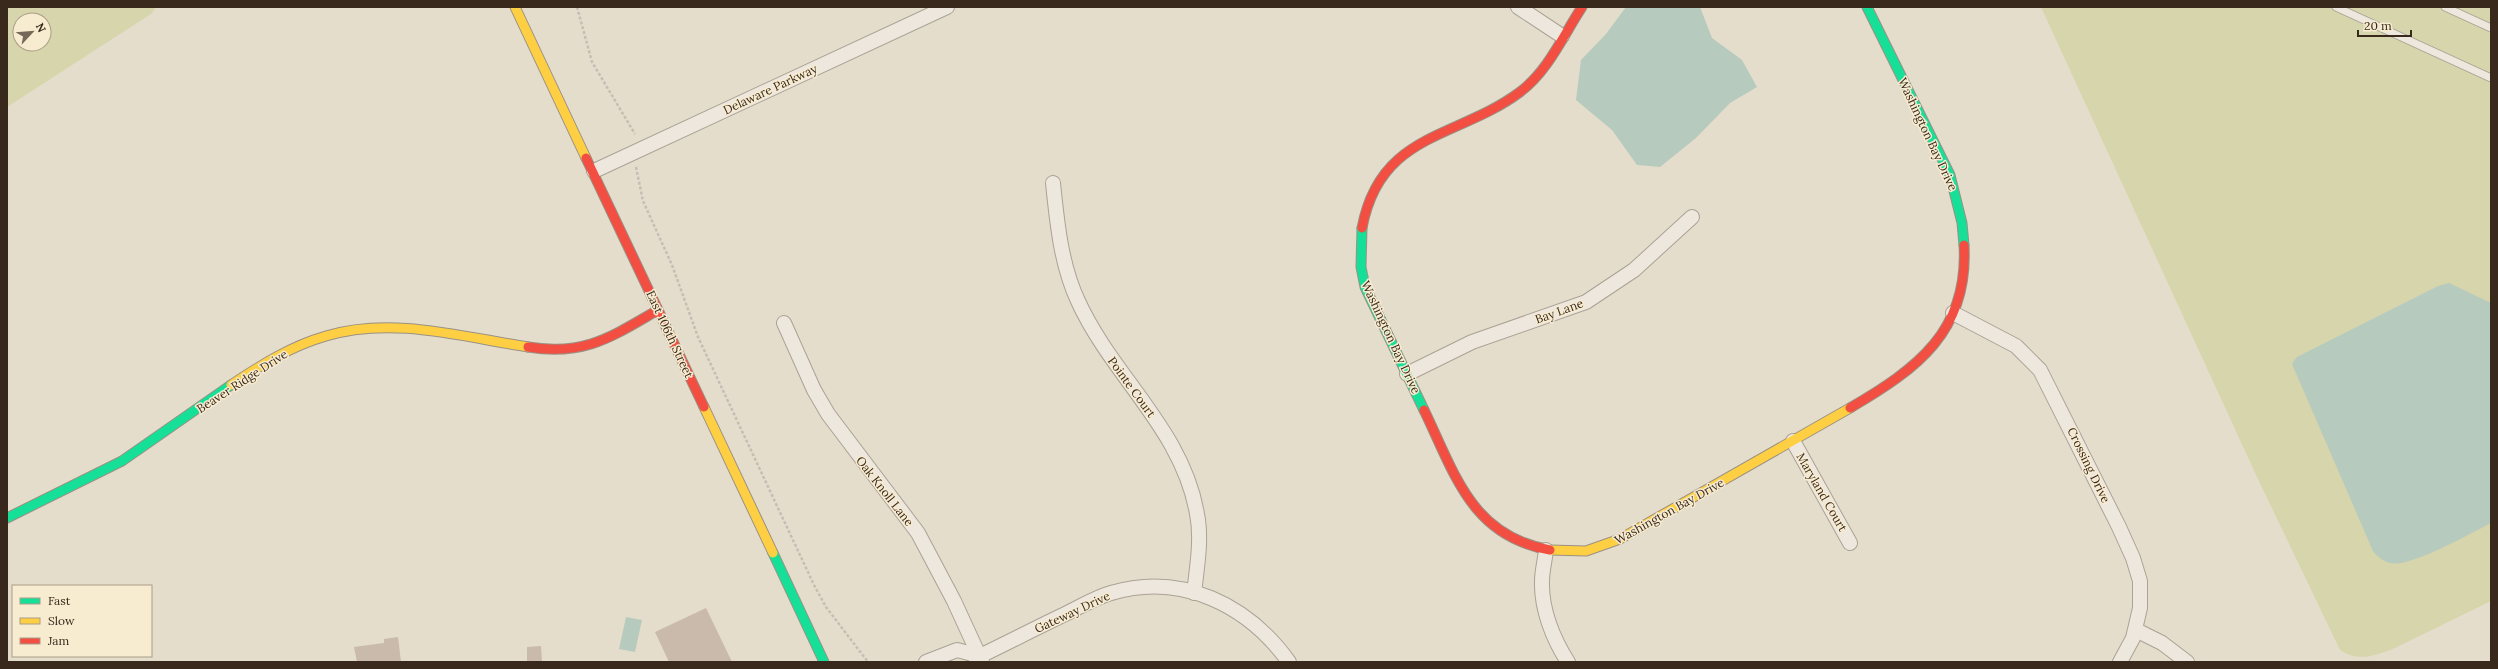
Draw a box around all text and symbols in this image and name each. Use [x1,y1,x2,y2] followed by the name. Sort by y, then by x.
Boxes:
[12,12,52,52] north arrow
[2358,12,2411,38] scale bar
[2364,18,2392,33] text: 20 m
[33,21,49,35] text: N
[721,60,820,117] street label: Delaware Parkway
[1895,75,1961,193] street label: Washington Bay Drive
[1358,278,1424,396] street label: Washington Bay Drive
[643,288,697,380] street label: East 106th Street
[1533,295,1586,327] street label: Bay Lane
[194,346,291,416] street label: Beaver Ridge Drive
[1105,354,1159,421] street label: Pointe Court
[2064,425,2114,506] street label: Crossing Drive
[1793,450,1851,534] street label: Maryland Court
[853,453,917,529] street label: Oak Knoll Lane
[1612,474,1727,547] street label: Washington Bay Drive
[12,585,152,657] legend
[1032,588,1113,636] street label: Gateway Drive
[48,593,71,608] text: Fast
[48,613,75,628] text: Slow
[47,633,69,648] text: Jam

